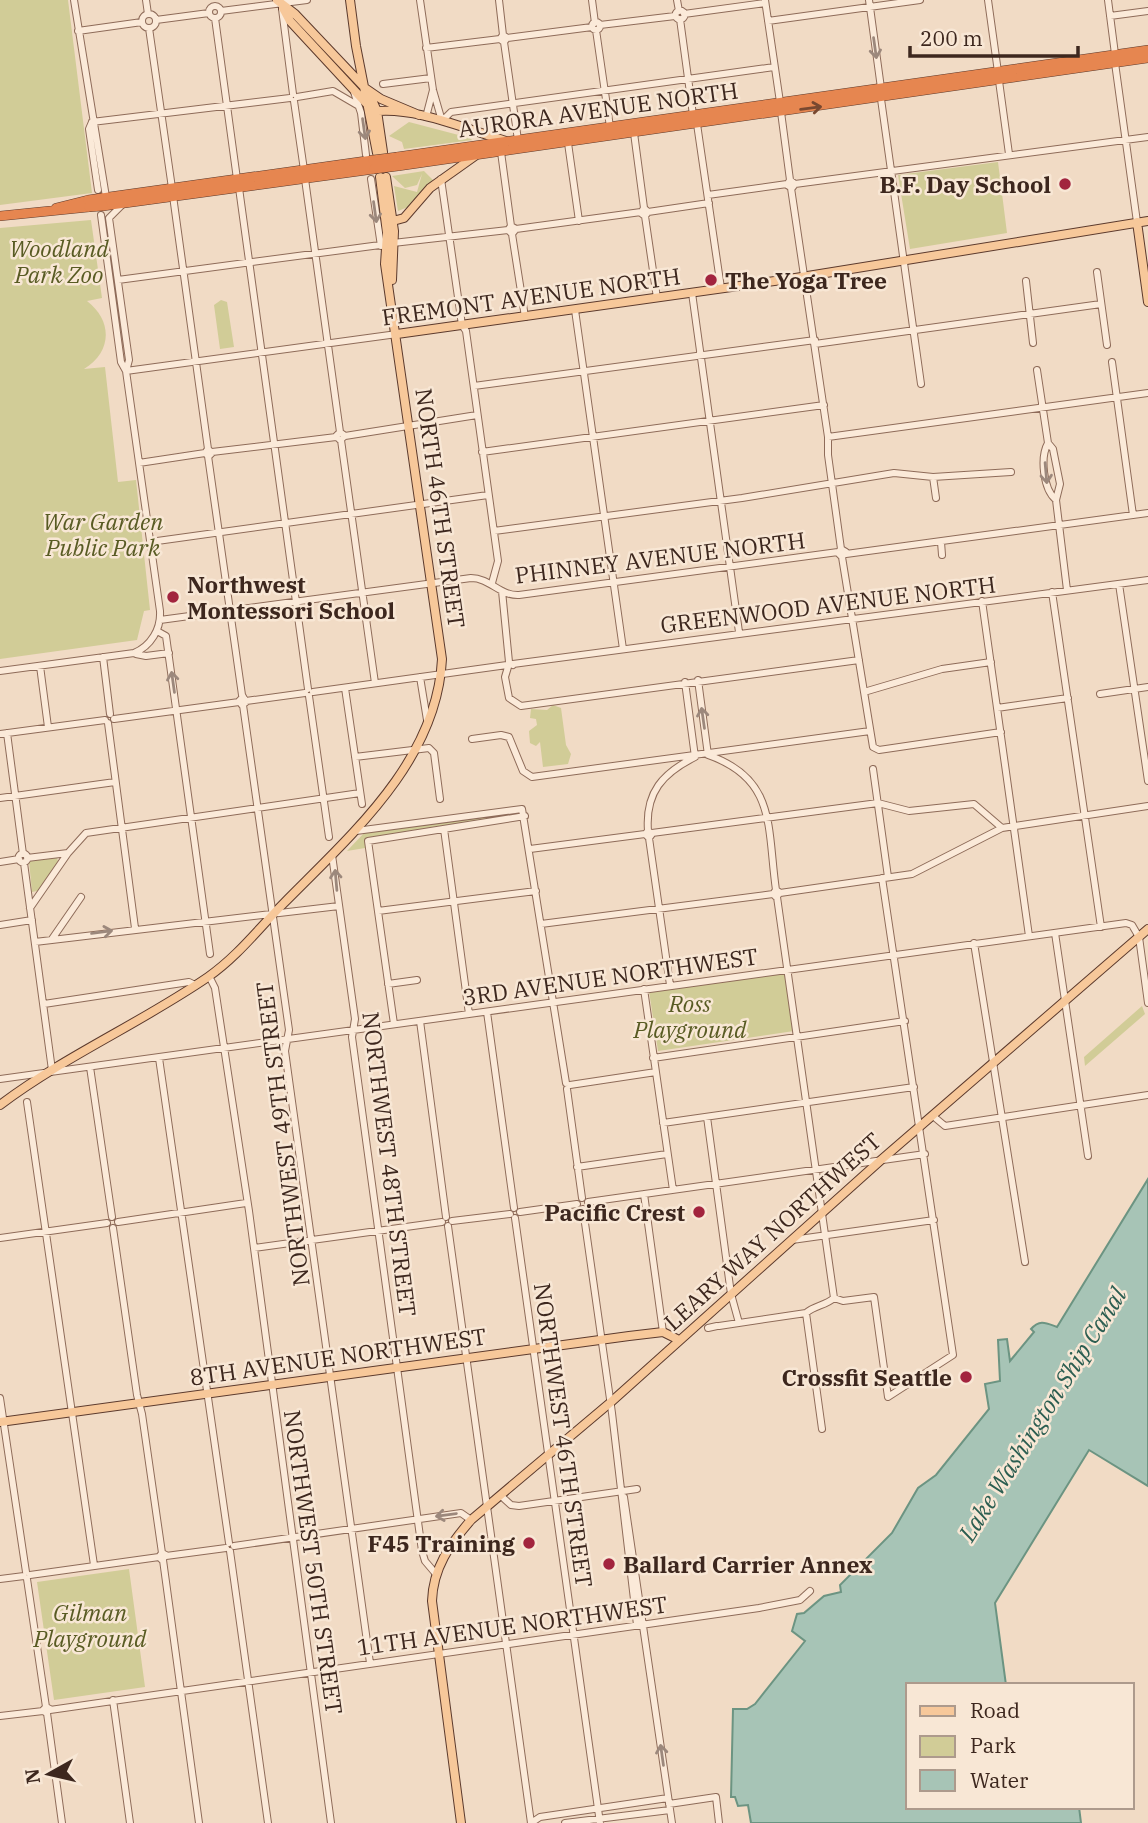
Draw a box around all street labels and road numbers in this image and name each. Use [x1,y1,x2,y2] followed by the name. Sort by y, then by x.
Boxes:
[456,74,740,144] street label: AURORA AVENUE NORTH
[380,260,682,332] street label: FREMONT AVENUE NORTH
[409,386,473,630] street label: NORTH 46TH STREET
[513,524,807,590] street label: PHINNEY AVENUE NORTH
[658,569,998,639] street label: GREENWOOD AVENUE NORTH
[460,940,760,1012] street label: 3RD AVENUE NORTHWEST
[248,980,316,1288] street label: NORTHWEST 49TH STREET
[356,1010,424,1318] street label: NORTHWEST 48TH STREET
[657,1125,887,1337] street label: LEARY WAY NORTHWEST
[528,1281,600,1589] street label: NORTHWEST 46TH STREET
[188,1320,488,1392] street label: 8TH AVENUE NORTHWEST
[278,1408,350,1716] street label: NORTHWEST 50TH STREET
[355,1588,669,1662] street label: 11TH AVENUE NORTHWEST

